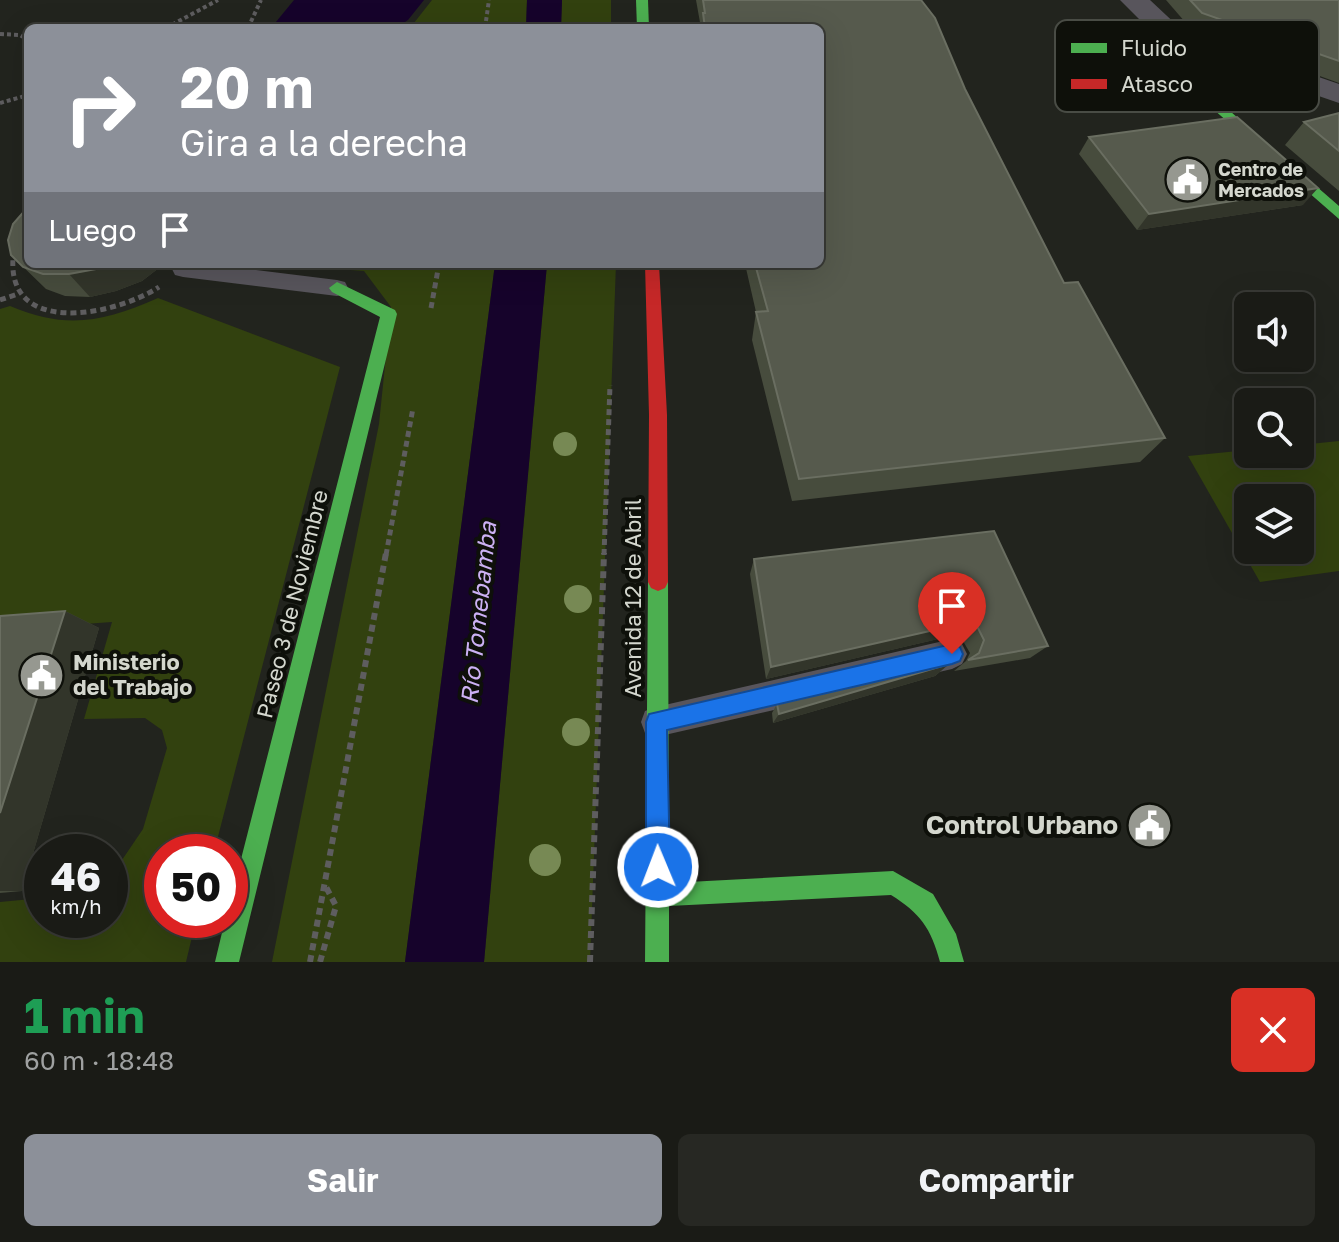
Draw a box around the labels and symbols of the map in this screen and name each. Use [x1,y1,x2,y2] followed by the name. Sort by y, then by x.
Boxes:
[1055,20,1319,112] legend
[1121,34,1187,61] text: Fluido
[1121,70,1193,97] text: Atasco
[1163,156,1211,204] public building icon: Centro de Mercados
[1218,158,1304,201] place label: Centro de Mercados
[250,487,333,721] street label: Paseo 3 de Noviembre
[619,498,646,698] street label: Avenida 12 de Abril
[454,519,502,706] water label: Río Tomebamba
[918,572,986,654] pin
[73,648,192,700] place label: Ministerio del Trabajo
[18,651,66,699] public building icon: Ministerio del Trabajo
[1125,801,1173,849] public building icon: Control Urbano
[926,809,1118,840] place label: Control Urbano
[616,825,700,909] position arrow
[144,834,248,938] speed limit sign: 50

